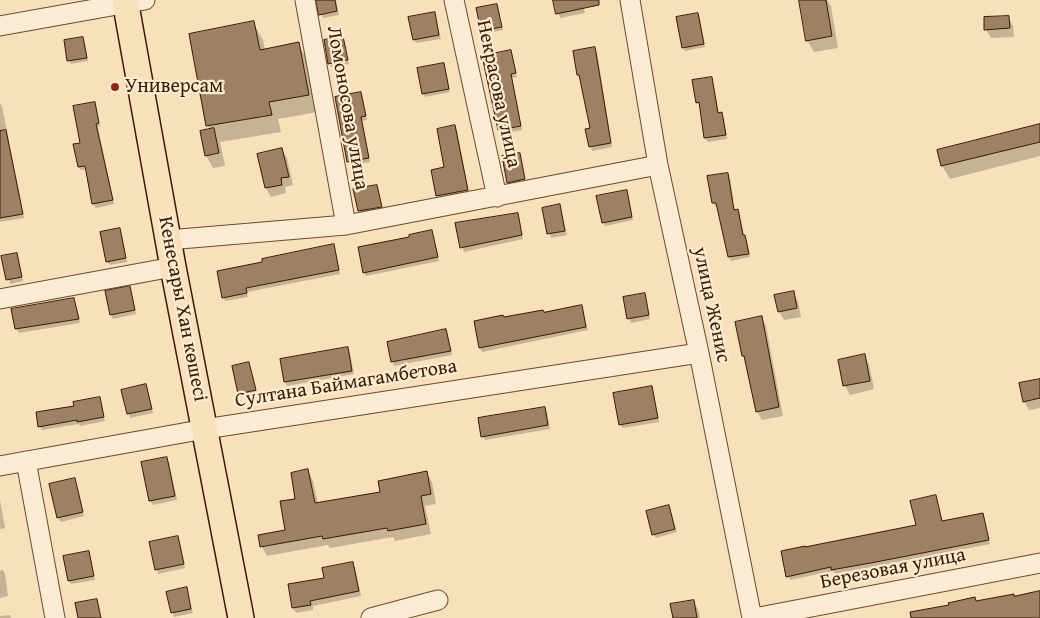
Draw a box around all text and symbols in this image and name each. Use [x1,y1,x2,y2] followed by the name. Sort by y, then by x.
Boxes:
[471,18,525,170] street label: Некрасова улица
[321,24,373,192] street label: Ломоносова улица
[125,75,223,99] place label: Универсам
[109,81,121,93] marker: Универсам
[152,215,212,403] street label: Кенесары Хан көшесі
[687,245,735,365] street label: улица Женис
[233,355,459,413] street label: Султана Баймагамбетова
[818,543,968,595] street label: Березовая улица

